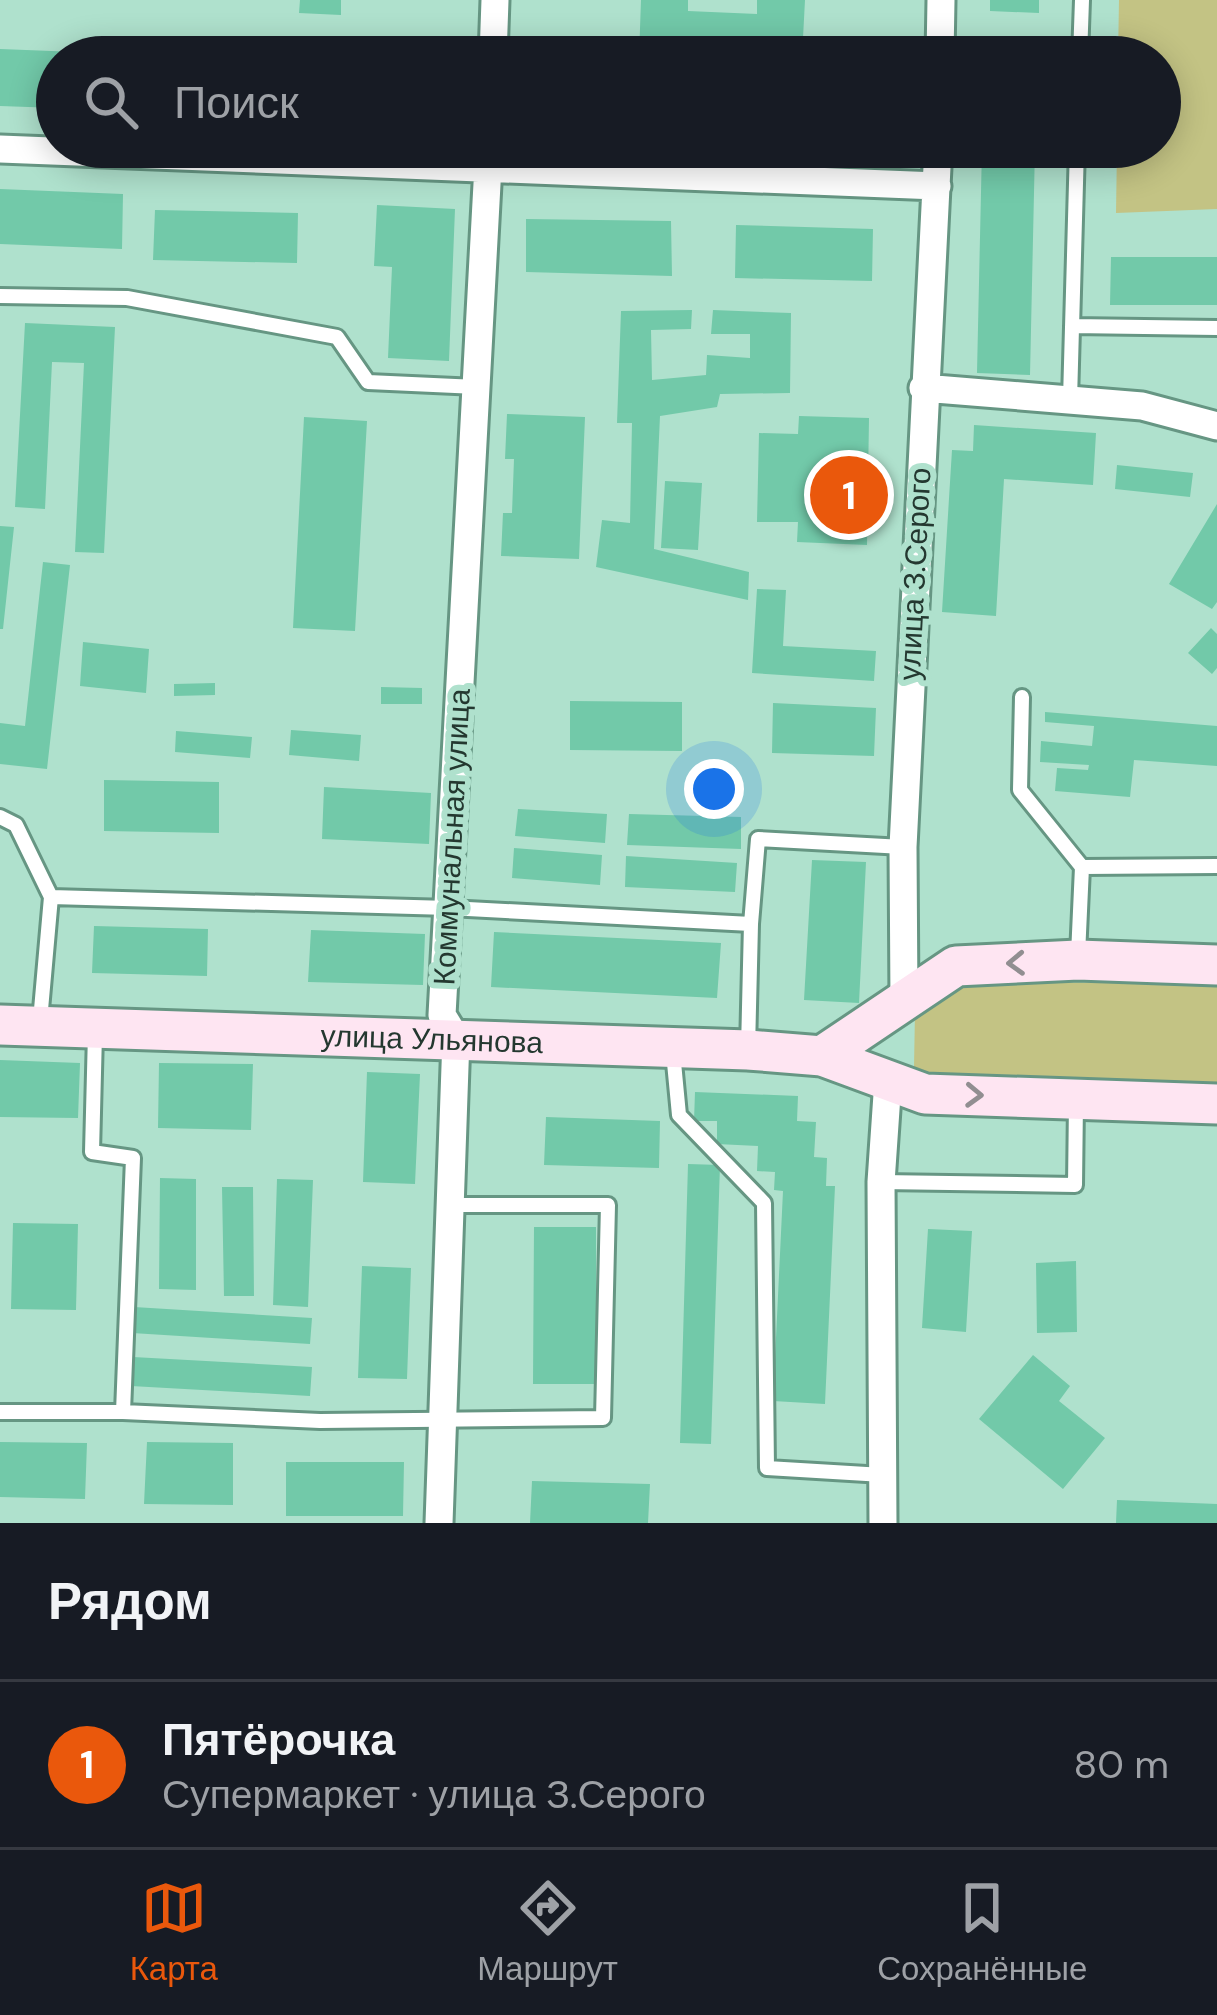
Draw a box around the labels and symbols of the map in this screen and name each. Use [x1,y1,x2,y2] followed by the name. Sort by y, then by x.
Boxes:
[810,450,888,540] pin: 1
[889,466,940,681] street label: улица З.Серого
[424,687,479,986] street label: Коммунальная улица
[684,759,744,819] your location
[1006,950,1025,976] one-way arrow
[320,1016,544,1062] street label: улица Ульянова
[965,1082,984,1108] one-way arrow

